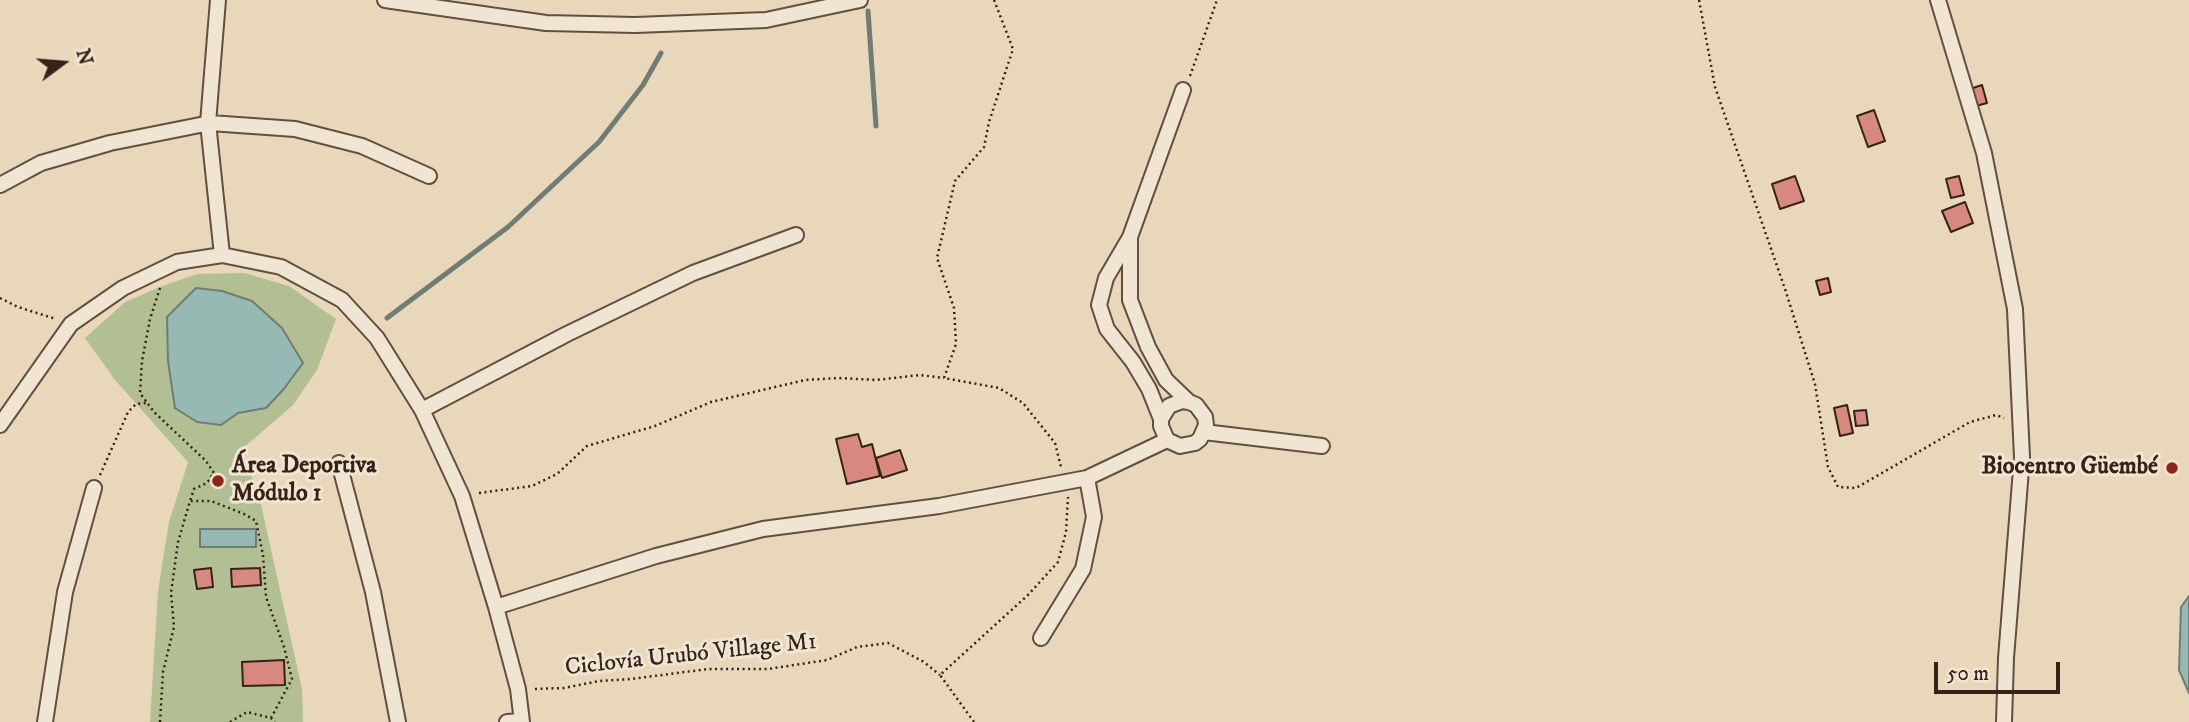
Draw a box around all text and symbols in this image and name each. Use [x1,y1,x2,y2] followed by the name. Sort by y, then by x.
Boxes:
[28,28,98,98] north arrow
[70,46,97,68] text: N
[232,453,377,509] place label: Área Deportiva Módulo 1
[1982,454,2158,482] place label: Biocentro Güembé
[2164,460,2180,476] marker: Biocentro Güembé
[210,473,226,489] marker: Área Deportiva Módulo 1
[564,628,818,684] street label: Ciclovía Urubó Village M1
[1937,648,2063,692] scale bar
[1947,661,1989,687] text: 50 m

